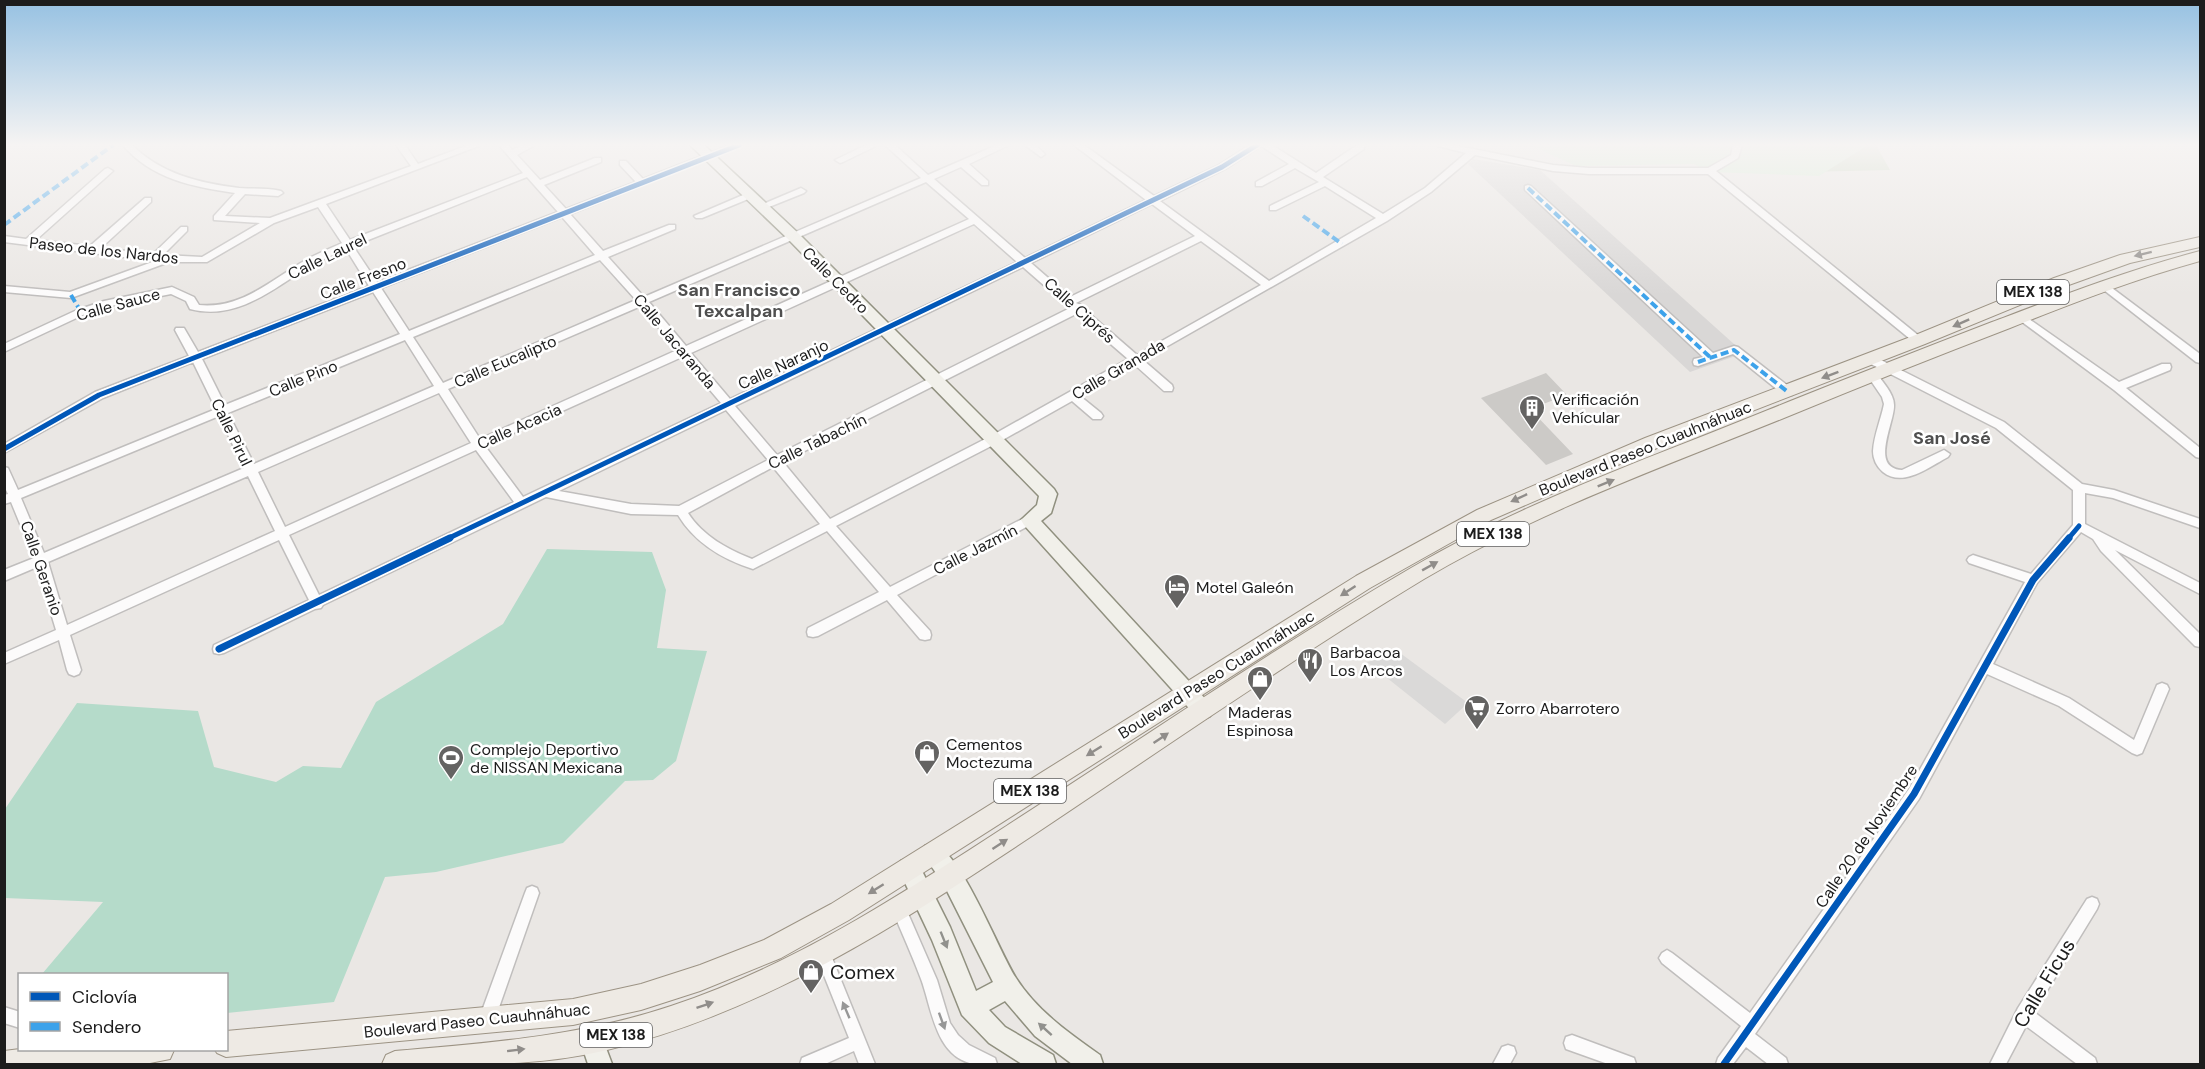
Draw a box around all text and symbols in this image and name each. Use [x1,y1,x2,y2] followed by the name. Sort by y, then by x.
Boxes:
[284,228,370,285] street label: Calle Laurel
[28,232,180,269] street label: Paseo de los Nardos
[798,242,874,318] street label: Calle Cedro
[2134,250,2153,260] one-way arrow
[317,252,409,305] street label: Calle Fresno
[1040,273,1120,348] street label: Calle Ciprés
[677,278,801,323] district label: San Francisco Texcalpan
[1997,280,2069,304] road number: MEX 138
[74,283,162,326] street label: Calle Sauce
[629,289,721,393] street label: Calle Jacaranda
[1952,319,1970,328] one-way arrow
[451,330,560,392] street label: Calle Eucalipto
[735,334,832,395] street label: Calle Naranjo
[1068,334,1169,405] street label: Calle Granada
[266,355,341,402] street label: Calle Pino
[1820,371,1838,381] one-way arrow
[1552,389,1639,428] place label: Verificación Vehícular
[1517,393,1547,431] building icon: Verificación Vehícular
[206,395,257,469] street label: Calle Pirul
[1536,396,1755,501] street label: Boulevard Paseo Cuauhnáhuac
[474,398,565,454] street label: Calle Acacia
[765,409,870,474] street label: Calle Tabachín
[1913,426,1991,450] district label: San José
[1597,478,1615,487] one-way arrow
[1511,494,1528,503] one-way arrow
[15,518,68,618] street label: Calle Geranio
[930,519,1021,580] street label: Calle Jazmín
[1457,522,1529,546] road number: MEX 138
[1422,561,1439,571] one-way arrow
[1162,572,1192,610] hotel icon: Motel Galeón
[1196,577,1294,598] place label: Motel Galeón
[1340,586,1356,597] one-way arrow
[1114,605,1318,744] street label: Boulevard Paseo Cuauhnáhuac
[1330,642,1403,681] place label: Barbacoa Los Arcos
[1295,646,1325,684] restaurant icon: Barbacoa Los Arcos
[1245,664,1275,702] shop icon: Maderas Espinosa
[1462,693,1492,731] supermarket icon: Zorro Abarrotero
[1496,698,1620,719] place label: Zorro Abarrotero
[1227,702,1293,741] place label: Maderas Espinosa
[1153,733,1169,744] one-way arrow
[946,734,1032,773] place label: Cementos Moctezuma
[912,738,942,776] shop icon: Cementos Moctezuma
[470,739,622,778] place label: Complejo Deportivo de NISSAN Mexicana
[436,743,466,781] sports icon: Complejo Deportivo de NISSAN Mexicana
[1086,745,1102,756] one-way arrow
[1811,760,1922,912] street label: Calle 20 de Noviembre
[994,779,1066,803] road number: MEX 138
[992,839,1008,850] one-way arrow
[868,883,884,894] one-way arrow
[940,931,949,949] one-way arrow
[2007,934,2081,1032] street label: Calle Ficus
[796,957,826,995] shop icon: Comex
[830,959,895,985] place label: Comex
[18,973,228,1051] legend
[72,985,137,1009] text: Ciclovía
[363,998,591,1043] street label: Boulevard Paseo Cuauhnáhuac
[696,1000,714,1010] one-way arrow
[841,1000,851,1018] one-way arrow
[937,1012,947,1030] one-way arrow
[72,1015,142,1039] text: Sendero
[580,1023,652,1047] road number: MEX 138
[1038,1023,1053,1036] one-way arrow
[507,1046,526,1055] one-way arrow

